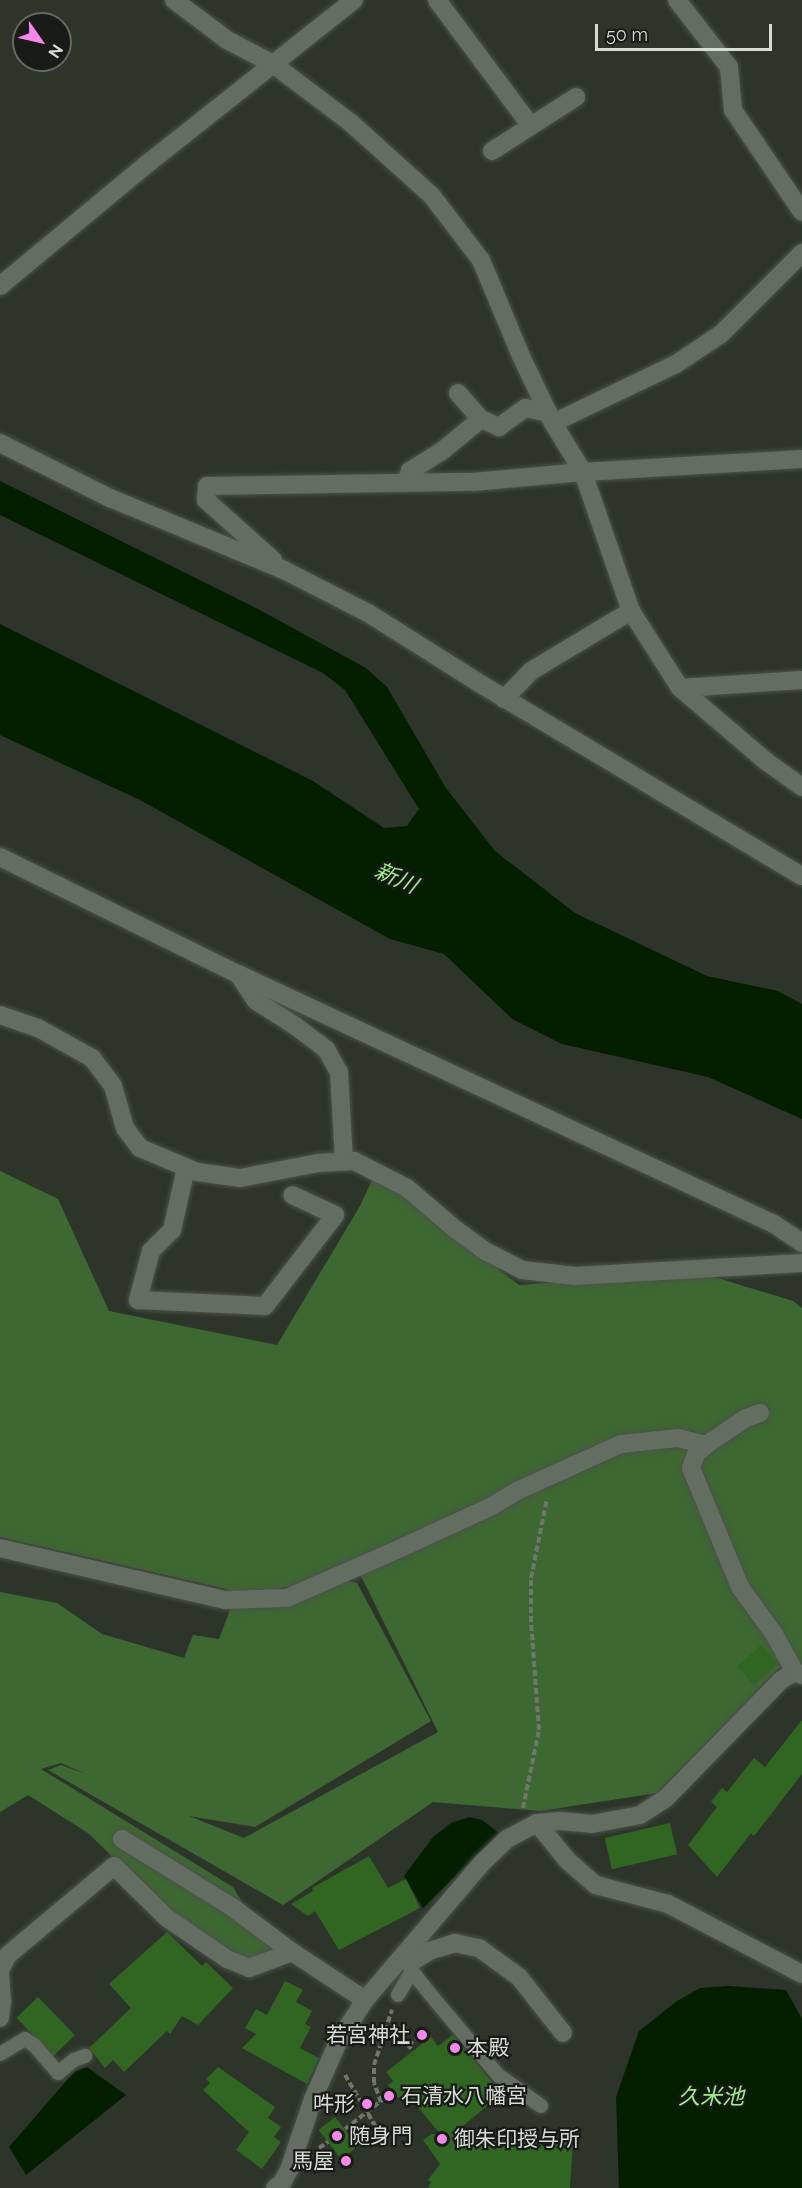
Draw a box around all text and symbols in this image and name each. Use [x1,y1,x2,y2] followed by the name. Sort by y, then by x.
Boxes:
[12,12,72,72] north arrow
[598,12,775,50] scale bar
[606,24,648,45] text: 50 m
[44,41,67,62] text: N
[371,857,421,899] water label: 新川
[326,2022,410,2048] place label: 若宮神社
[415,2028,429,2042] marker: 若宮神社
[467,2035,509,2061] place label: 本殿
[448,2041,462,2055] marker: 本殿
[401,2083,527,2109] place label: 石清水八幡宮
[678,2084,744,2110] water label: 久米池
[382,2089,396,2103] marker: 石清水八幡宮
[313,2091,355,2117] place label: 吽形
[360,2097,374,2111] marker: 吽形
[349,2123,412,2149] place label: 随身門
[454,2126,580,2152] place label: 御朱印授与所
[330,2129,344,2143] marker: 随身門
[435,2132,449,2146] marker: 御朱印授与所
[292,2148,334,2174] place label: 馬屋
[339,2154,353,2168] marker: 馬屋

